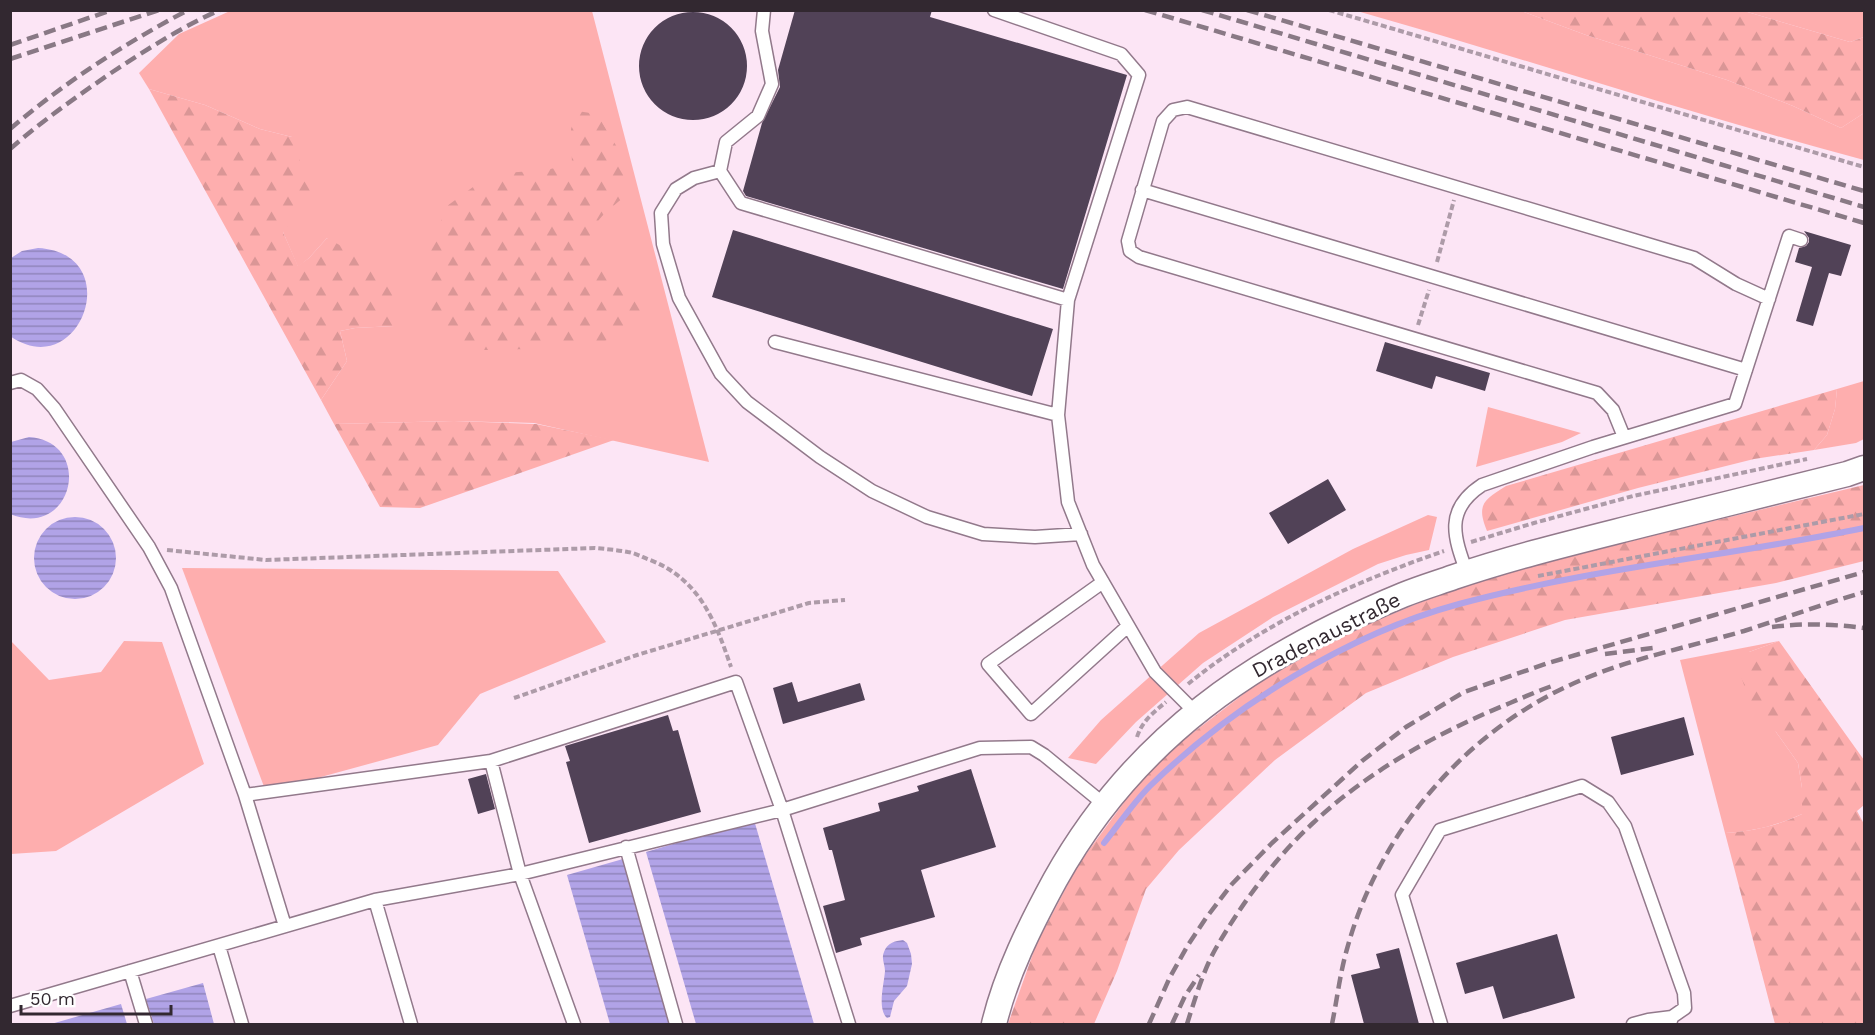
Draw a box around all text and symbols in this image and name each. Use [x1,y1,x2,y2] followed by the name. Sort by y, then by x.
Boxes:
[1247,586,1404,683] street label: Dradenaustraße
[21,978,171,1016] scale bar
[30,988,75,1009] text: 50 m

